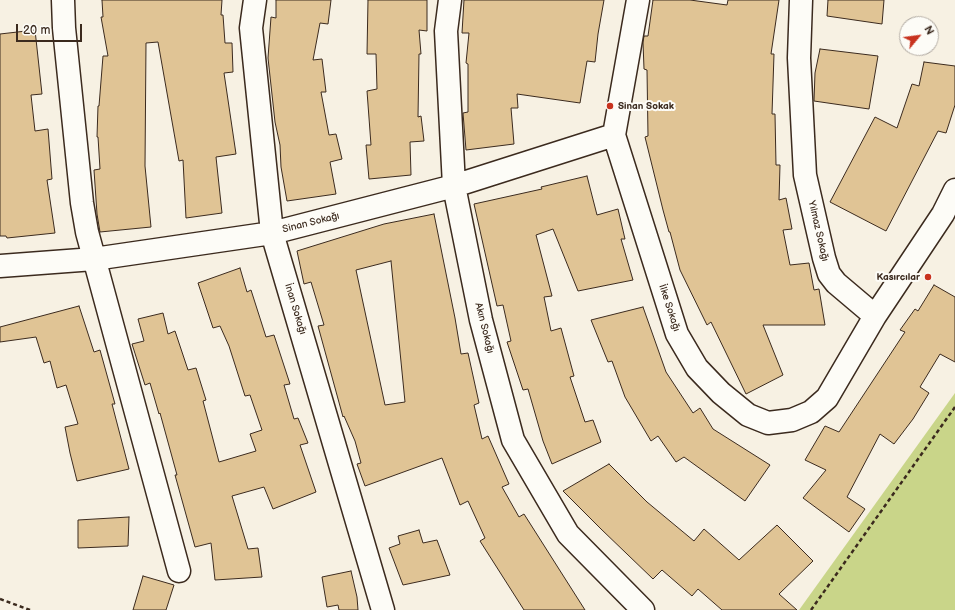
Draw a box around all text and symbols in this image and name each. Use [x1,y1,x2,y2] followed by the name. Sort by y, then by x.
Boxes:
[18,16,84,42] scale bar
[899,16,939,56] north arrow
[23,23,50,38] text: 20 m
[921,24,937,37] text: N
[618,100,674,112] place label: Sinan Sokak
[605,101,615,111] marker: Sinan Sokak
[805,199,831,263] street label: Yılmaz Sokağı
[281,210,341,236] street label: Sinan Sokağı
[877,271,920,283] place label: Kasırcılar
[923,272,933,282] marker: Kasırcılar
[282,282,308,336] street label: İnan Sokağı
[656,283,682,333] street label: İlke Sokağı
[472,301,496,355] street label: Akın Sokağı

